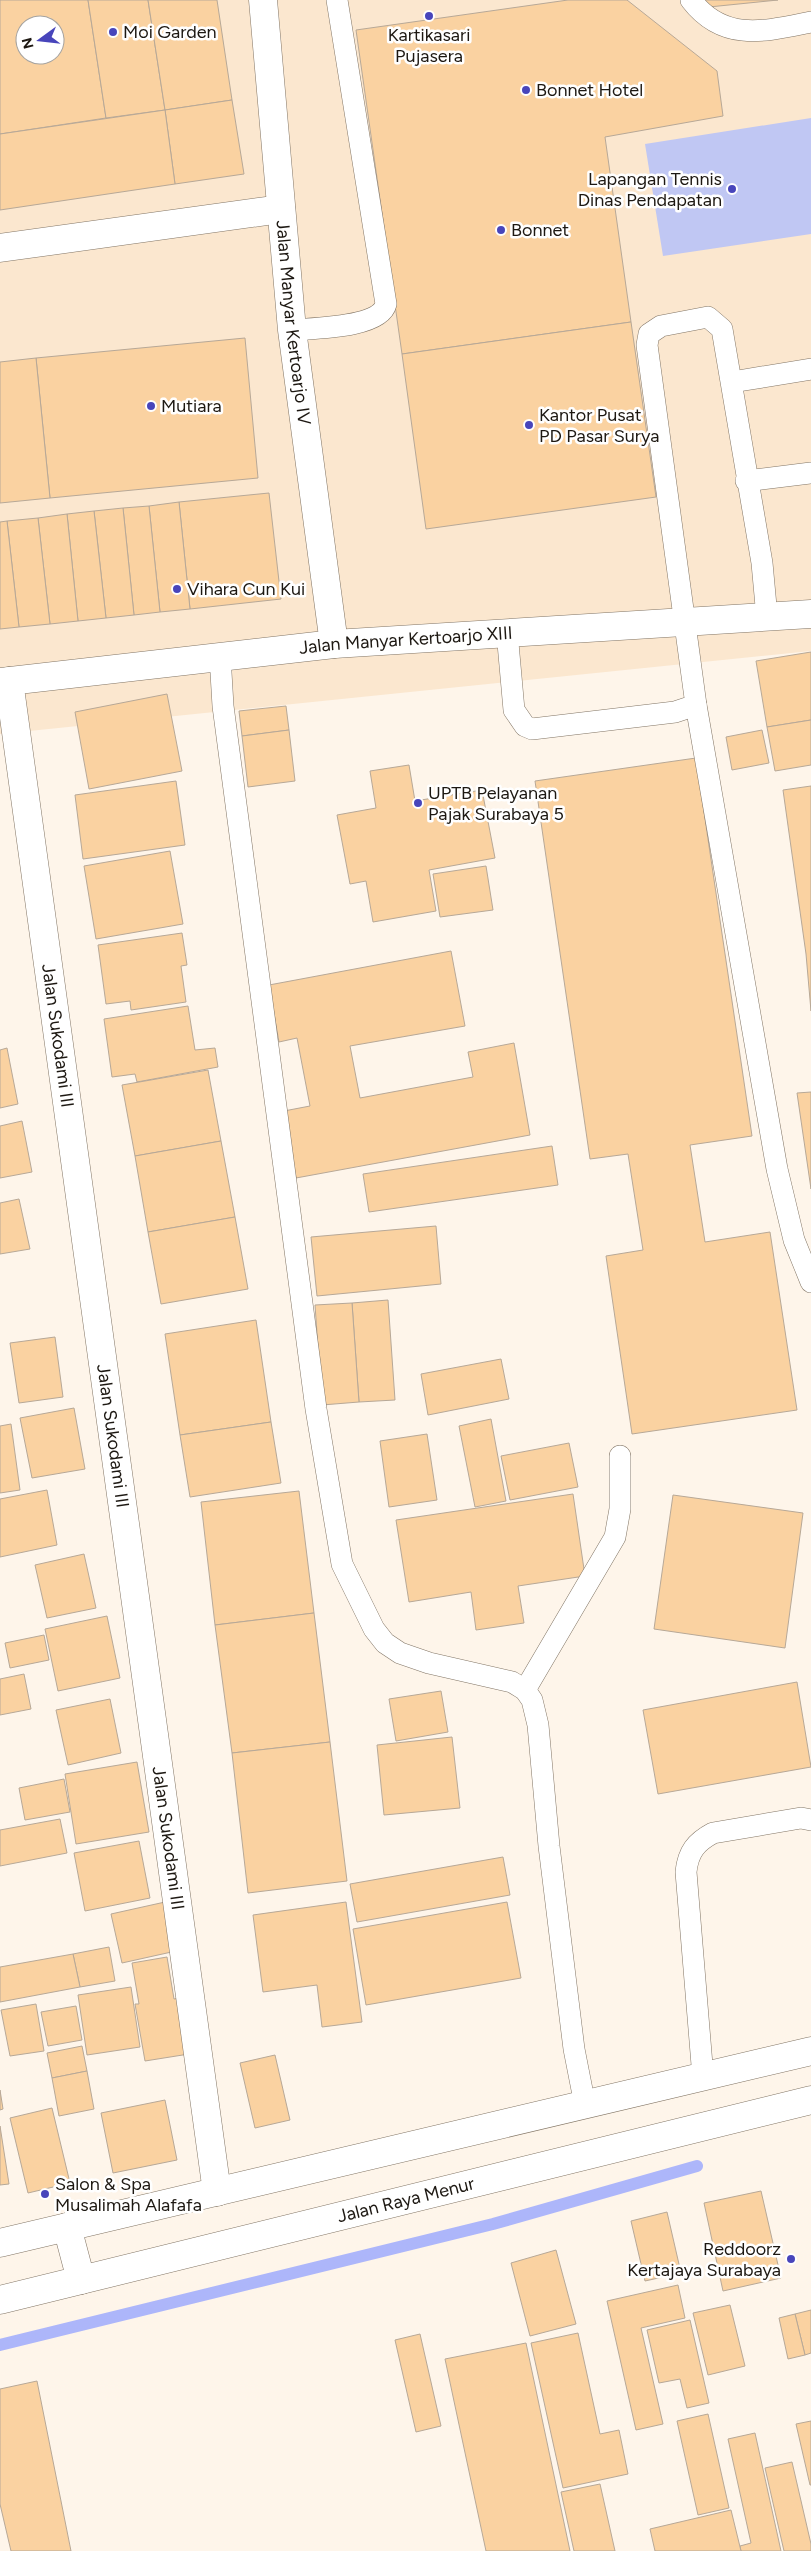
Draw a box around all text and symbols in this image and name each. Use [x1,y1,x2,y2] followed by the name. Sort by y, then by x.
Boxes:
[423,10,435,22] marker: Kartikasari Pujasera
[15,15,65,65] north arrow
[123,21,217,43] place label: Moi Garden
[388,24,470,67] place label: Kartikasari Pujasera
[107,26,119,38] marker: Moi Garden
[18,36,38,51] text: N
[536,79,643,101] place label: Bonnet Hotel
[520,84,532,96] marker: Bonnet Hotel
[578,168,722,211] place label: Lapangan Tennis Dinas Pendapatan
[726,183,738,195] marker: Lapangan Tennis Dinas Pendapatan
[271,219,316,427] street label: Jalan Manyar Kertoarjo IV
[511,219,569,241] place label: Bonnet
[495,224,507,236] marker: Bonnet
[161,395,222,417] place label: Mutiara
[145,400,157,412] marker: Mutiara
[539,404,659,447] place label: Kantor Pusat PD Pasar Surya
[523,419,535,431] marker: Kantor Pusat PD Pasar Surya
[187,578,305,600] place label: Vihara Cun Kui
[171,583,183,595] marker: Vihara Cun Kui
[298,622,513,659] street label: Jalan Manyar Kertoarjo XIII
[428,782,564,825] place label: UPTB Pelayanan Pajak Surabaya 5
[412,797,424,809] marker: UPTB Pelayanan Pajak Surabaya 5
[37,963,79,1109] street label: Jalan Sukodami III
[92,1363,134,1509] street label: Jalan Sukodami III
[148,1765,189,1911] street label: Jalan Sukodami III
[335,2172,477,2227] street label: Jalan Raya Menur
[55,2173,202,2216] place label: Salon & Spa Musalimah Alafafa
[39,2188,51,2200] marker: Salon & Spa Musalimah Alafafa
[627,2238,781,2281] place label: Reddoorz Kertajaya Surabaya
[785,2253,797,2265] marker: Reddoorz Kertajaya Surabaya

